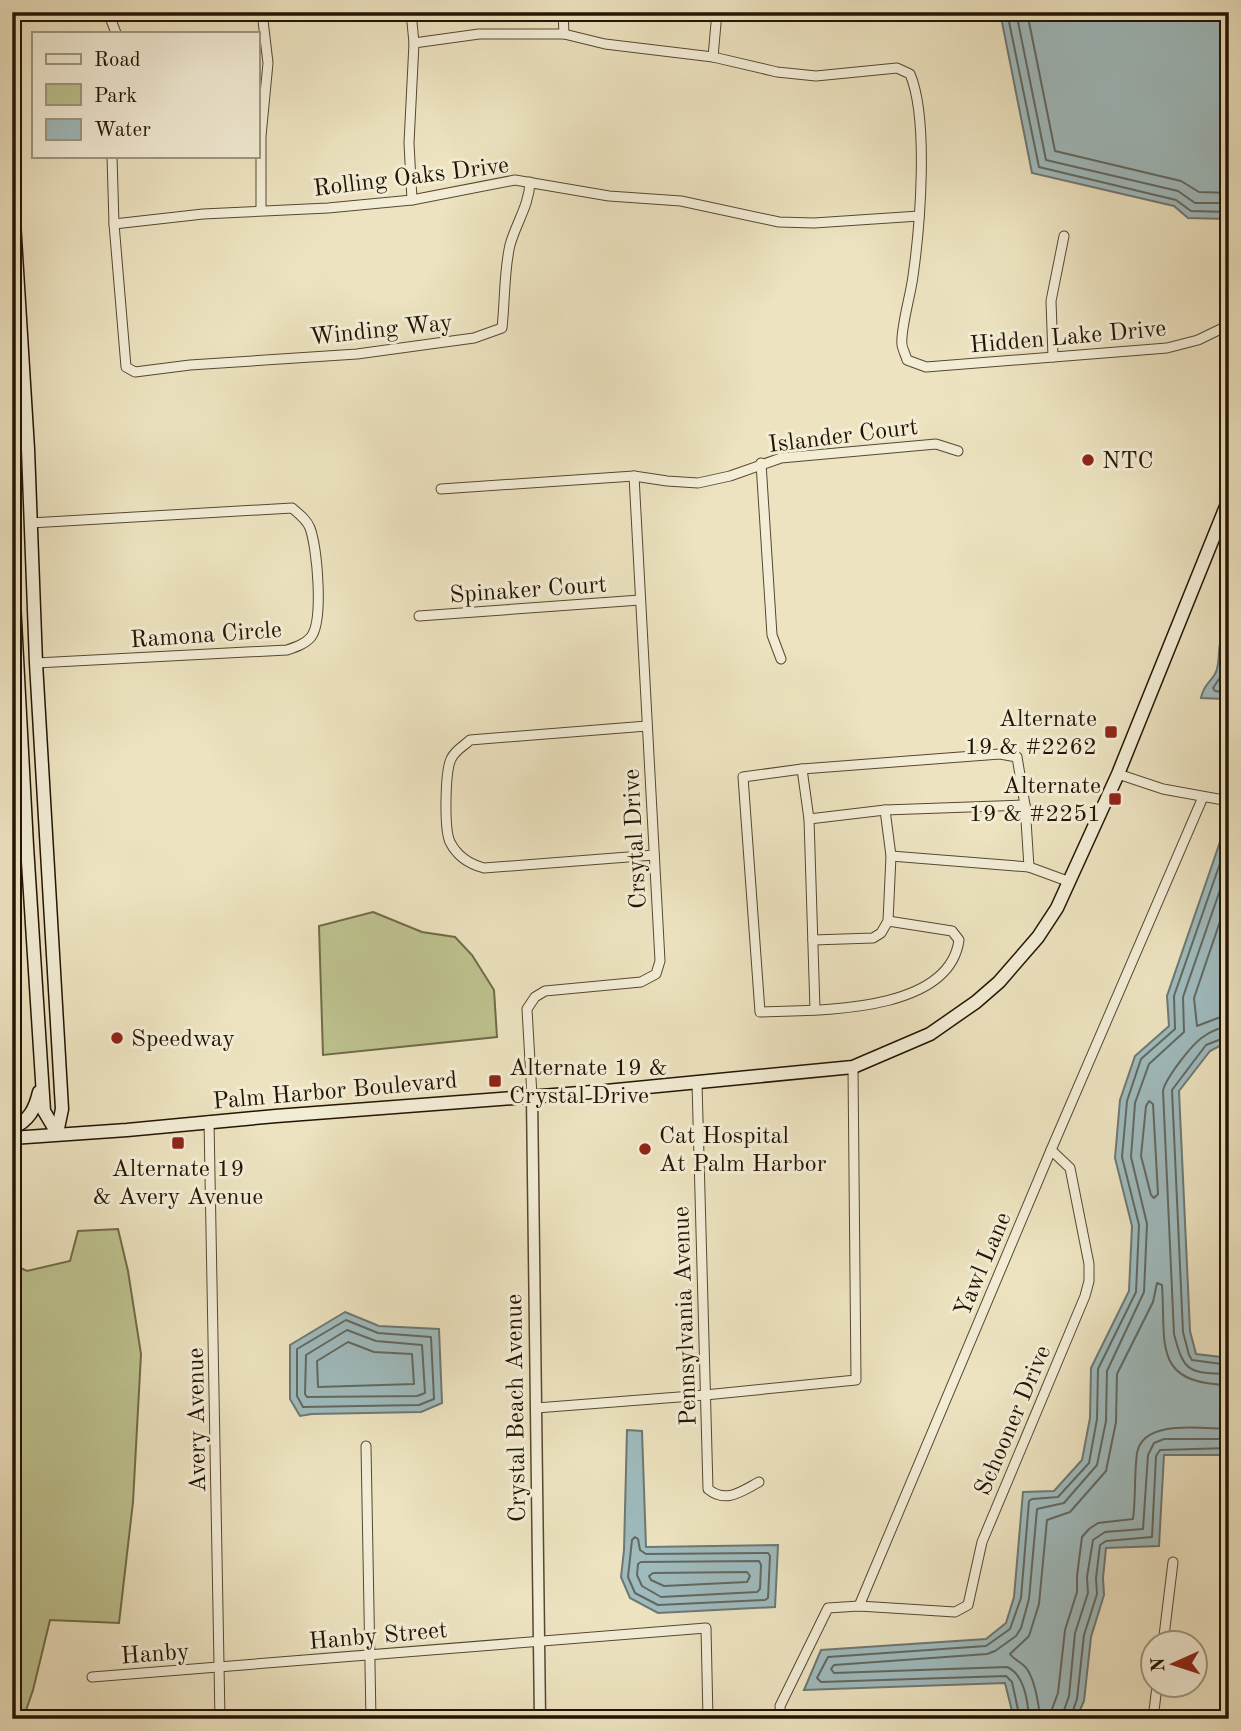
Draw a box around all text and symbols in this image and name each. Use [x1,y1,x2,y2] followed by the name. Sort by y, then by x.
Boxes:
[32,32,259,158] legend
[94,50,141,71] text: Road
[94,86,137,107] text: Park
[94,120,151,141] text: Water
[312,154,511,202] street label: Rolling Oaks Drive
[309,312,454,350] street label: Winding Way
[969,317,1167,359] street label: Hidden Lake Drive
[767,416,919,458] street label: Islander Court
[1102,450,1154,474] place label: NTC
[1080,452,1096,468] marker: NTC
[449,574,608,608] street label: Spinaker Court
[130,619,283,653] street label: Ramona Circle
[965,708,1097,760] place label: Alternate 19 & #2262
[1103,724,1119,740] marker: Alternate 19 & #2262
[620,768,652,910] street label: Crsytal Drive
[969,775,1101,827] place label: Alternate 19 & #2251
[1107,791,1123,807] marker: Alternate 19 & #2251
[131,1028,235,1052] place label: Speedway
[109,1030,125,1046] marker: Speedway
[509,1057,668,1109] place label: Alternate 19 & Crystal Drive
[212,1069,459,1115] street label: Palm Harbor Boulevard
[487,1073,503,1089] marker: Alternate 19 & Crystal Drive
[659,1125,827,1177] place label: Cat Hospital At Palm Harbor
[170,1135,186,1151] marker: Alternate 19 & Avery Avenue
[637,1141,653,1157] marker: Cat Hospital At Palm Harbor
[93,1158,263,1210] place label: Alternate 19 & Avery Avenue
[670,1206,702,1426] street label: Pennsylvania Avenue
[951,1209,1017,1321] street label: Yawl Lane
[503,1294,531,1522] street label: Crystal Beach Avenue
[971,1342,1056,1499] street label: Schooner Drive
[185,1347,211,1493] street label: Avery Avenue
[308,1619,448,1655] street label: Hanby Street
[1140,1630,1210,1700] north arrow
[120,1641,191,1669] street label: Hanby
[1150,1657,1169,1673] text: N

